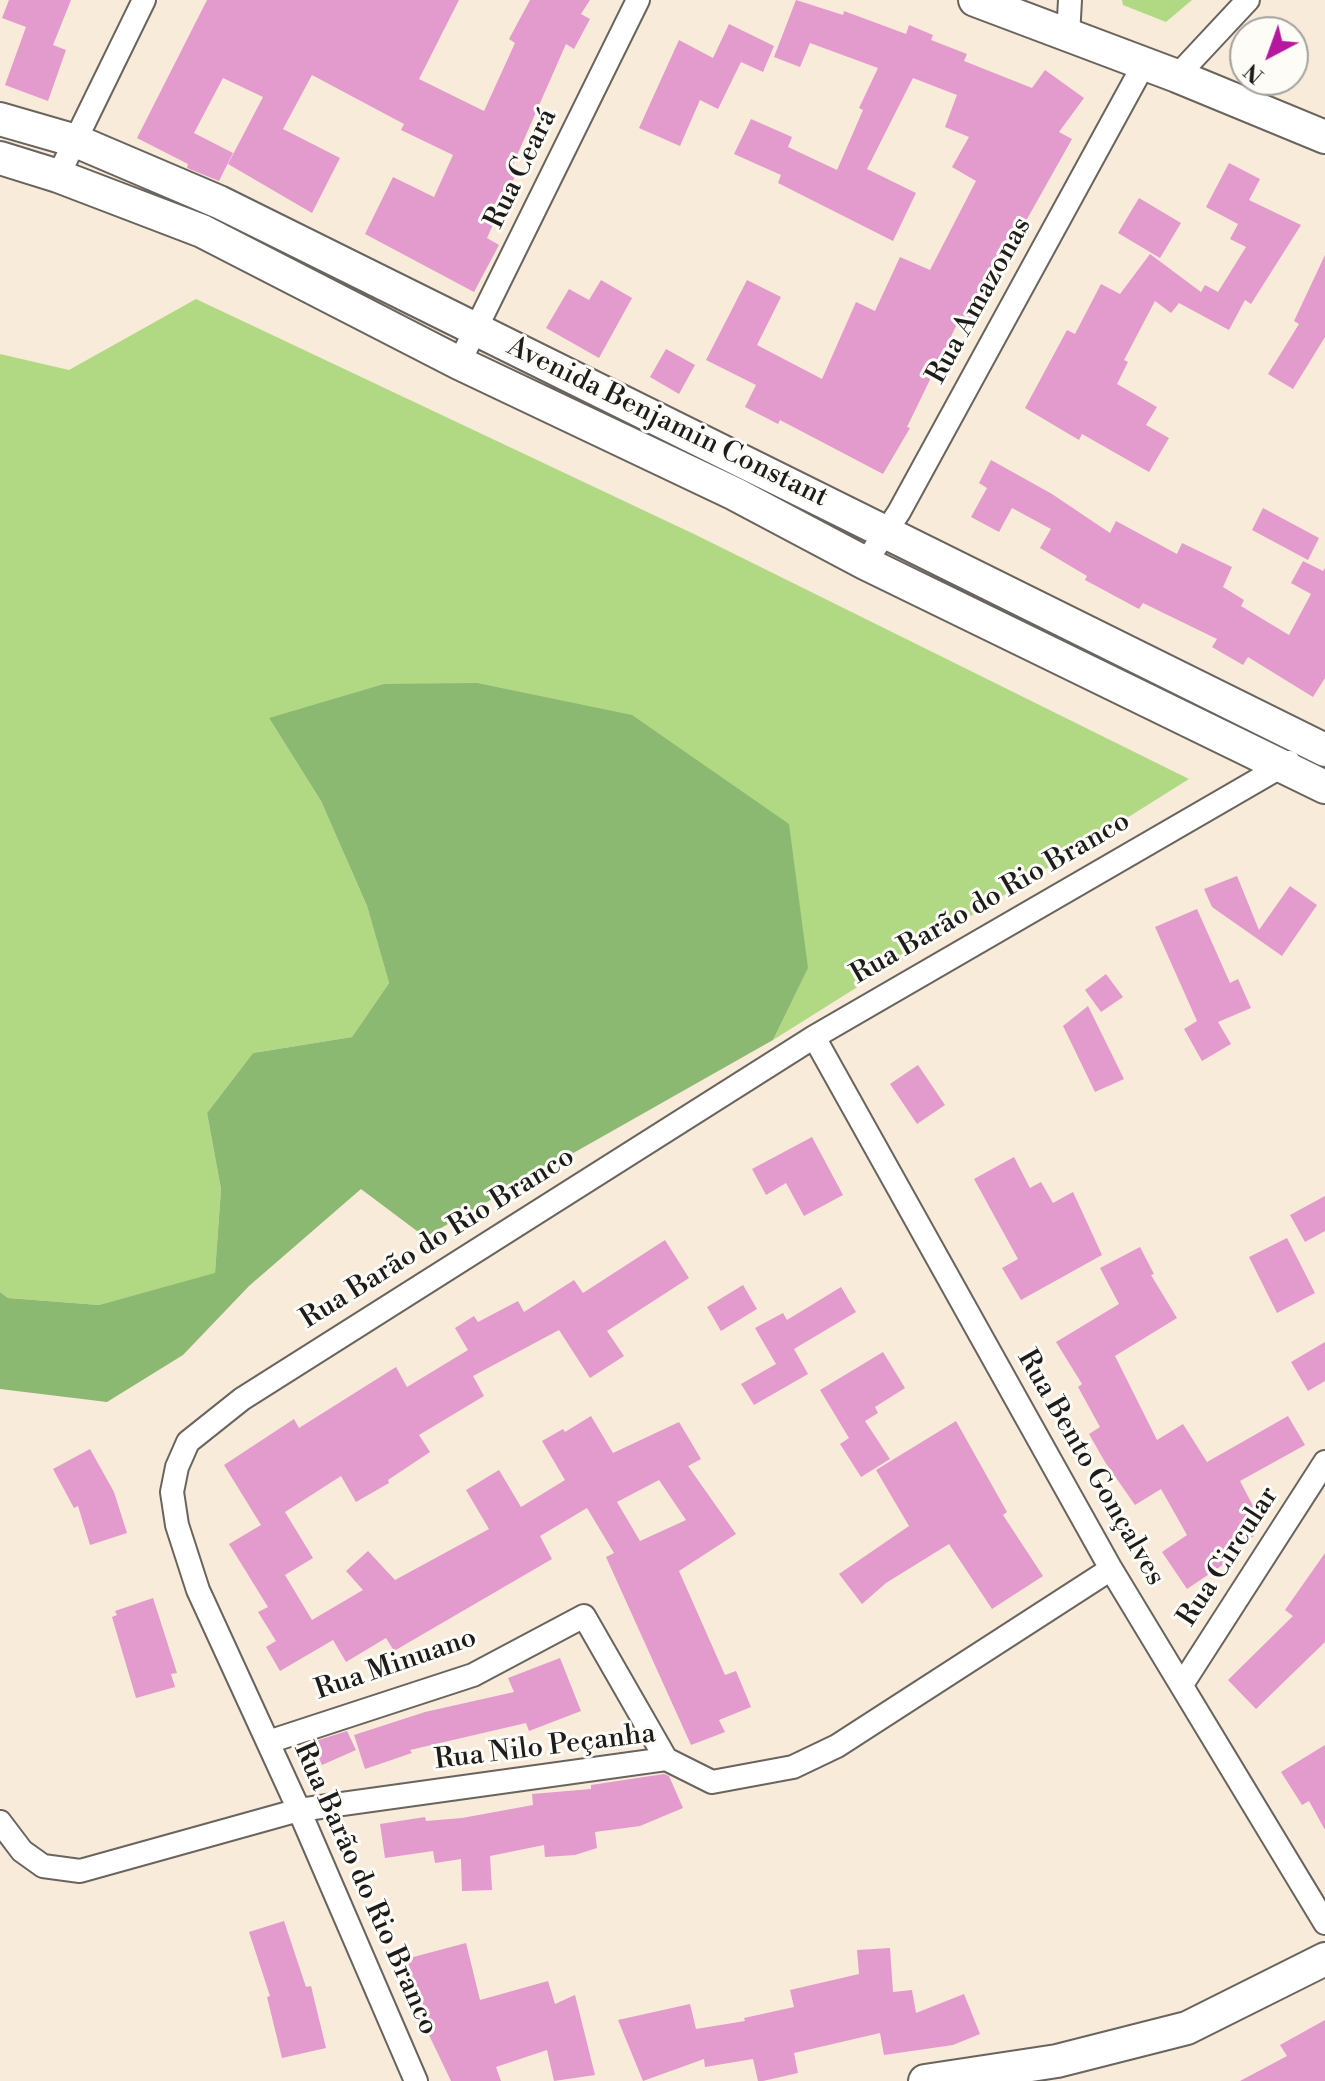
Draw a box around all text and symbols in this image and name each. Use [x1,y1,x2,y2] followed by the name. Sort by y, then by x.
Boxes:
[1229,16,1309,96] north arrow
[1239,57,1270,89] text: N
[479,104,565,234] street label: Rua Ceará
[920,212,1040,390] street label: Rua Amazonas
[501,331,833,515] street label: Avenida Benjamin Constant
[845,805,1137,993] street label: Rua Barão do Rio Branco
[295,1141,581,1337] street label: Rua Barão do Rio Branco
[1009,1344,1171,1592] street label: Rua Bento Gonçalves
[1171,1481,1287,1633] street label: Rua Circular
[311,1622,481,1708] street label: Rua Minuano
[433,1718,657,1778] street label: Rua Nilo Peçanha
[285,1738,445,2040] street label: Rua Barão do Rio Branco

